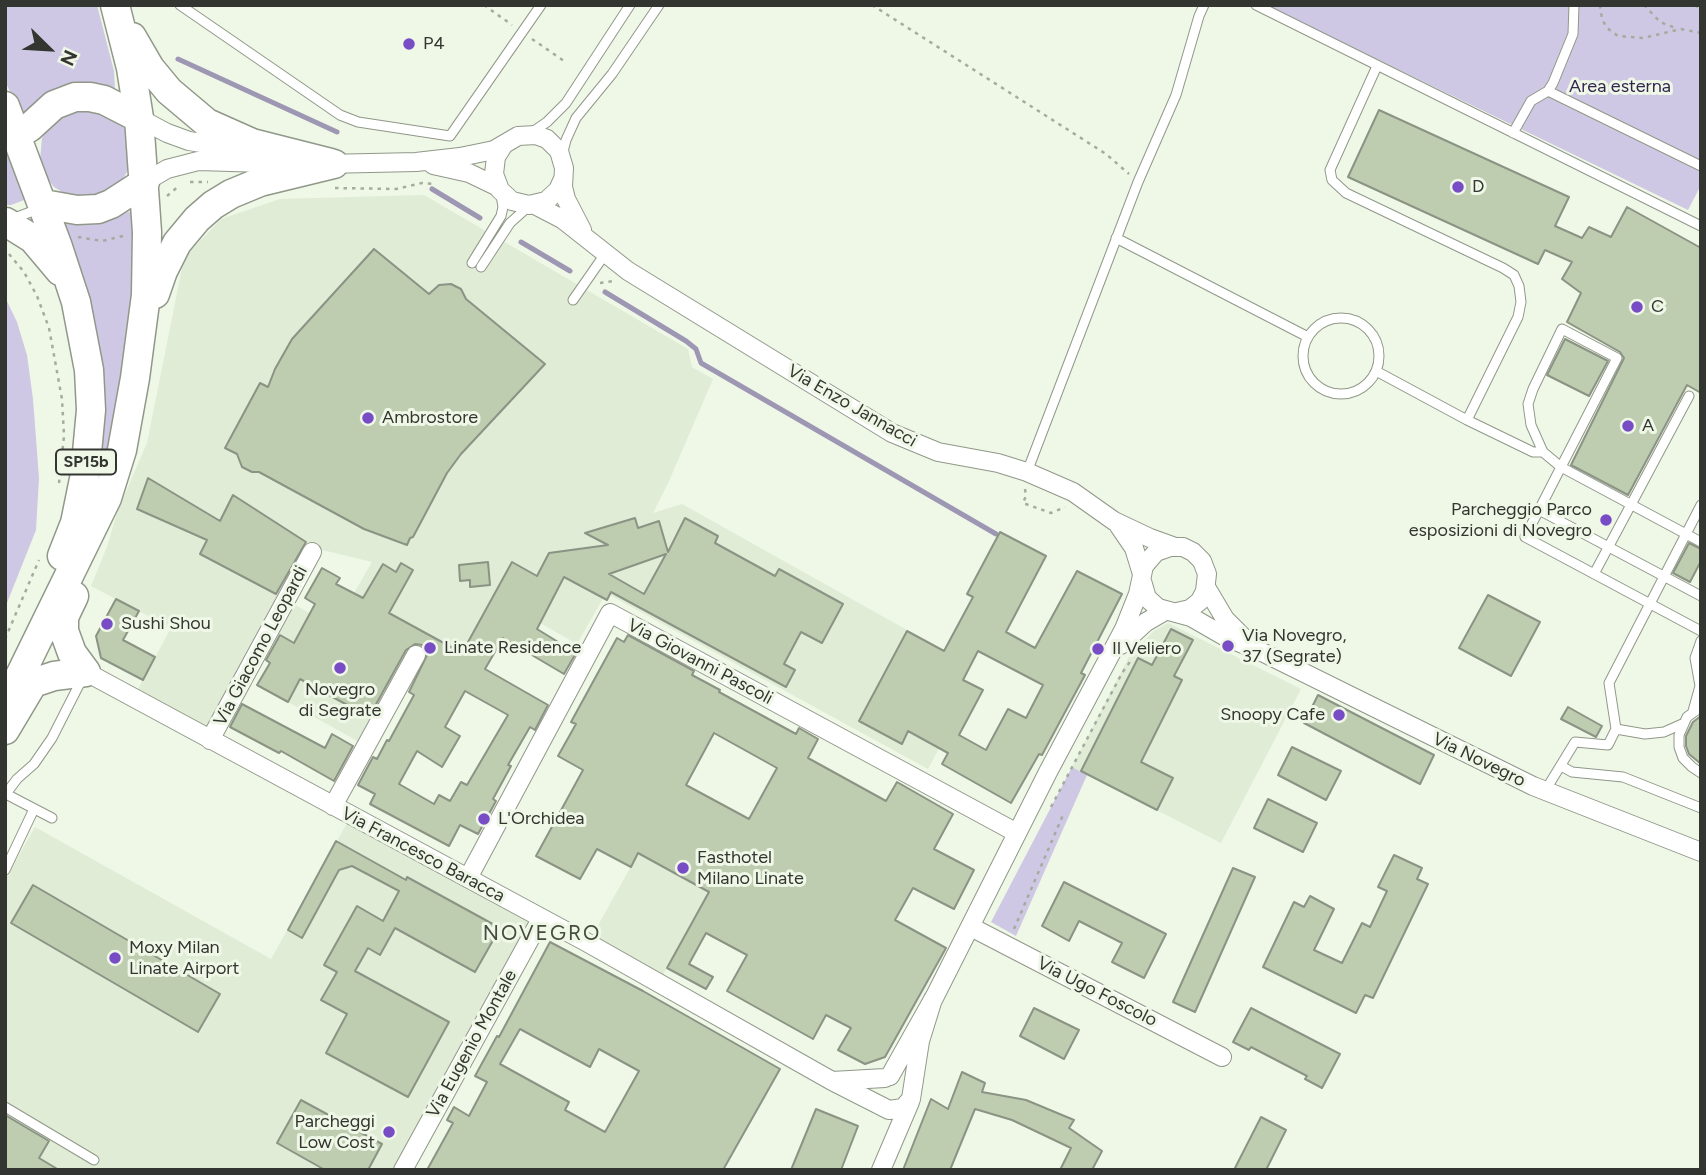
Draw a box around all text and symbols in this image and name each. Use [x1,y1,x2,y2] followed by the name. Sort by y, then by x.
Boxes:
[14,14,84,84] north arrow
[423,33,445,55] place label: P4
[401,36,417,52] marker: P4
[55,46,82,69] text: N
[1569,76,1671,98] park label: Area esterna
[1472,176,1484,198] place label: D
[1450,179,1466,195] marker: D
[1651,296,1664,318] place label: C
[1629,299,1645,315] marker: C
[783,360,921,452] street label: Via Enzo Jannacci
[382,407,478,429] place label: Ambrostore
[360,410,376,426] marker: Ambrostore
[1642,415,1654,437] place label: A
[1620,418,1636,434] marker: A
[56,449,116,475] road number: SP15b
[1409,499,1592,542] place label: Parcheggio Parco esposizioni di Novegro
[1598,512,1614,528] marker: Parcheggio Parco esposizioni di Novegro
[210,562,312,730] street label: Via Giacomo Leopardi
[121,613,211,635] place label: Sushi Shou
[624,615,776,709] street label: Via Giovanni Pascoli
[99,616,115,632] marker: Sushi Shou
[1242,625,1347,668] place label: Via Novegro, 37 (Segrate)
[444,637,581,659] place label: Linate Residence
[1112,638,1181,660] place label: Il Veliero
[1220,638,1236,654] marker: Via Novegro, 37 (Segrate)
[422,640,438,656] marker: Linate Residence
[1090,641,1106,657] marker: Il Veliero
[332,660,348,676] marker: Novegro di Segrate
[299,679,381,722] place label: Novegro di Segrate
[1220,704,1325,726] place label: Snoopy Cafe
[1331,707,1347,723] marker: Snoopy Cafe
[1429,728,1529,792] street label: Via Novegro
[338,803,508,907] street label: Via Francesco Baracca
[498,808,585,830] place label: L'Orchidea
[476,811,492,827] marker: L'Orchidea
[697,847,804,890] place label: Fasthotel Milano Linate
[675,860,691,876] marker: Fasthotel Milano Linate
[484,921,600,947] district label: NOVEGRO
[129,937,239,979] place label: Moxy Milan Linate Airport
[107,950,123,966] marker: Moxy Milan Linate Airport
[1034,953,1160,1031] street label: Via Ugo Foscolo
[422,966,522,1122] street label: Via Eugenio Montale
[295,1111,375,1154] place label: Parcheggi Low Cost
[381,1124,397,1140] marker: Parcheggi Low Cost

